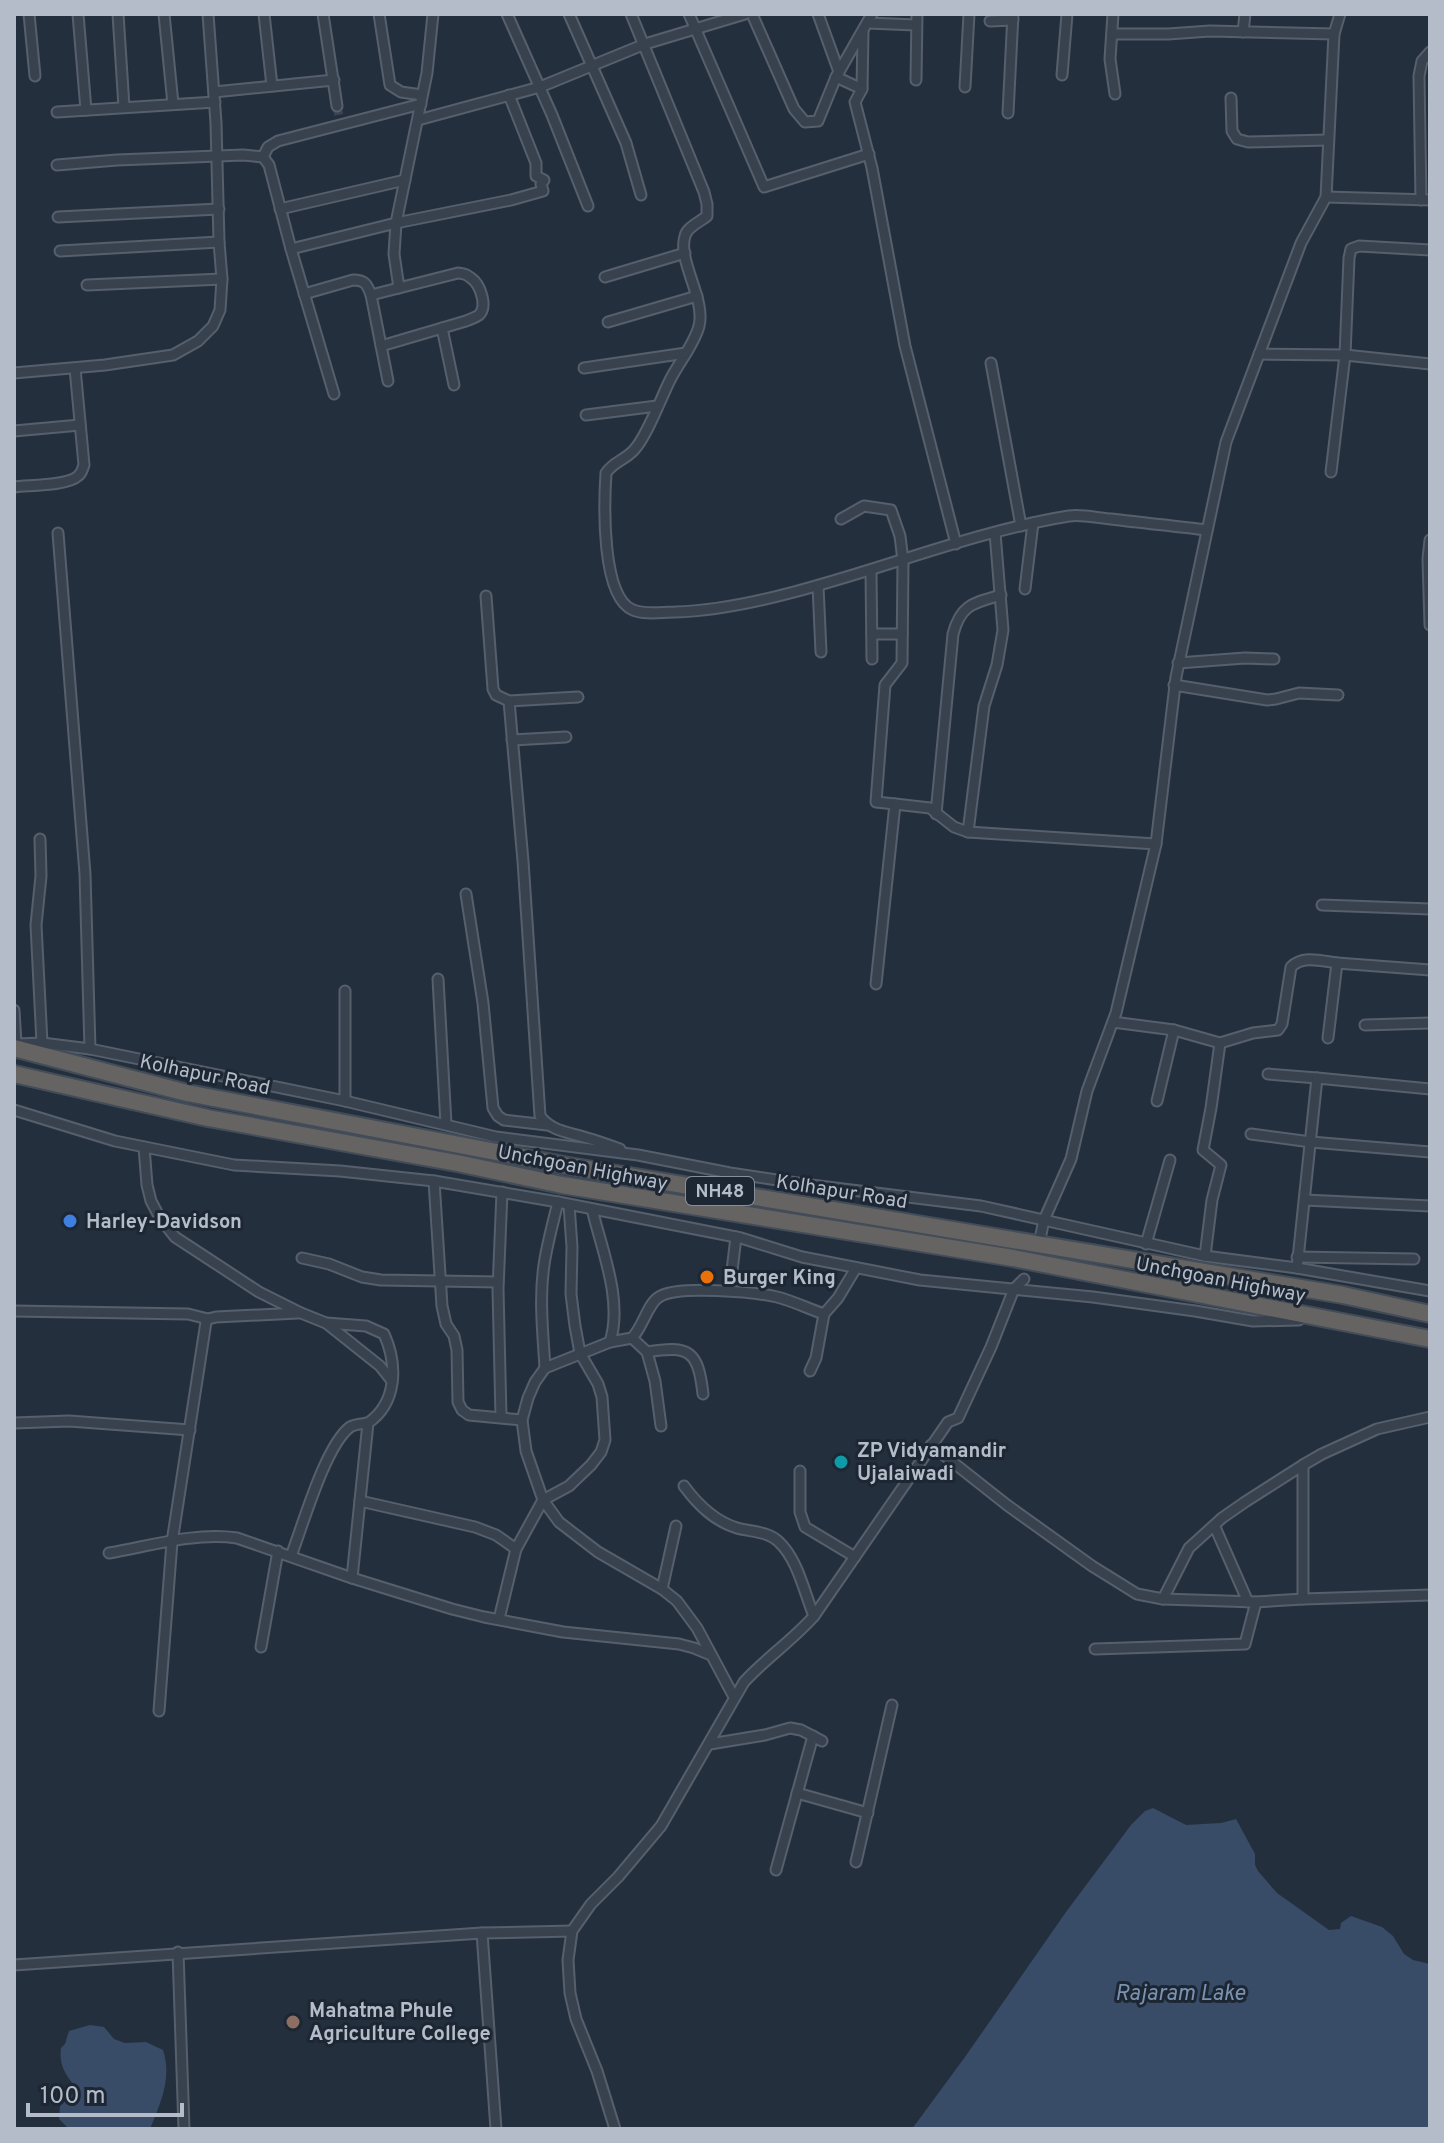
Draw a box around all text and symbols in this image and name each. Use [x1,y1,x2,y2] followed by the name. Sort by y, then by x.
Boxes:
[137,1049,272,1102] street label: Kolhapur Road
[495,1140,670,1198] street label: Unchgoan Highway
[774,1170,909,1216] street label: Kolhapur Road
[686,1177,754,1205] road number: NH48
[86,1210,242,1236] place label: Harley-Davidson
[61,1212,79,1230] marker: Harley-Davidson
[1133,1252,1308,1310] street label: Unchgoan Highway
[723,1266,836,1292] place label: Burger King
[698,1268,716,1286] marker: Burger King
[857,1439,1007,1488] place label: ZP Vidyamandir Ujalaiwadi
[832,1453,850,1471] marker: ZP Vidyamandir Ujalaiwadi
[1115,1981,1246,2008] water label: Rajaram Lake
[309,1999,491,2048] place label: Mahatma Phule Agriculture College
[284,2013,302,2031] marker: Mahatma Phule Agriculture College
[28,2067,182,2117] scale bar
[40,2082,106,2112] text: 100 m

